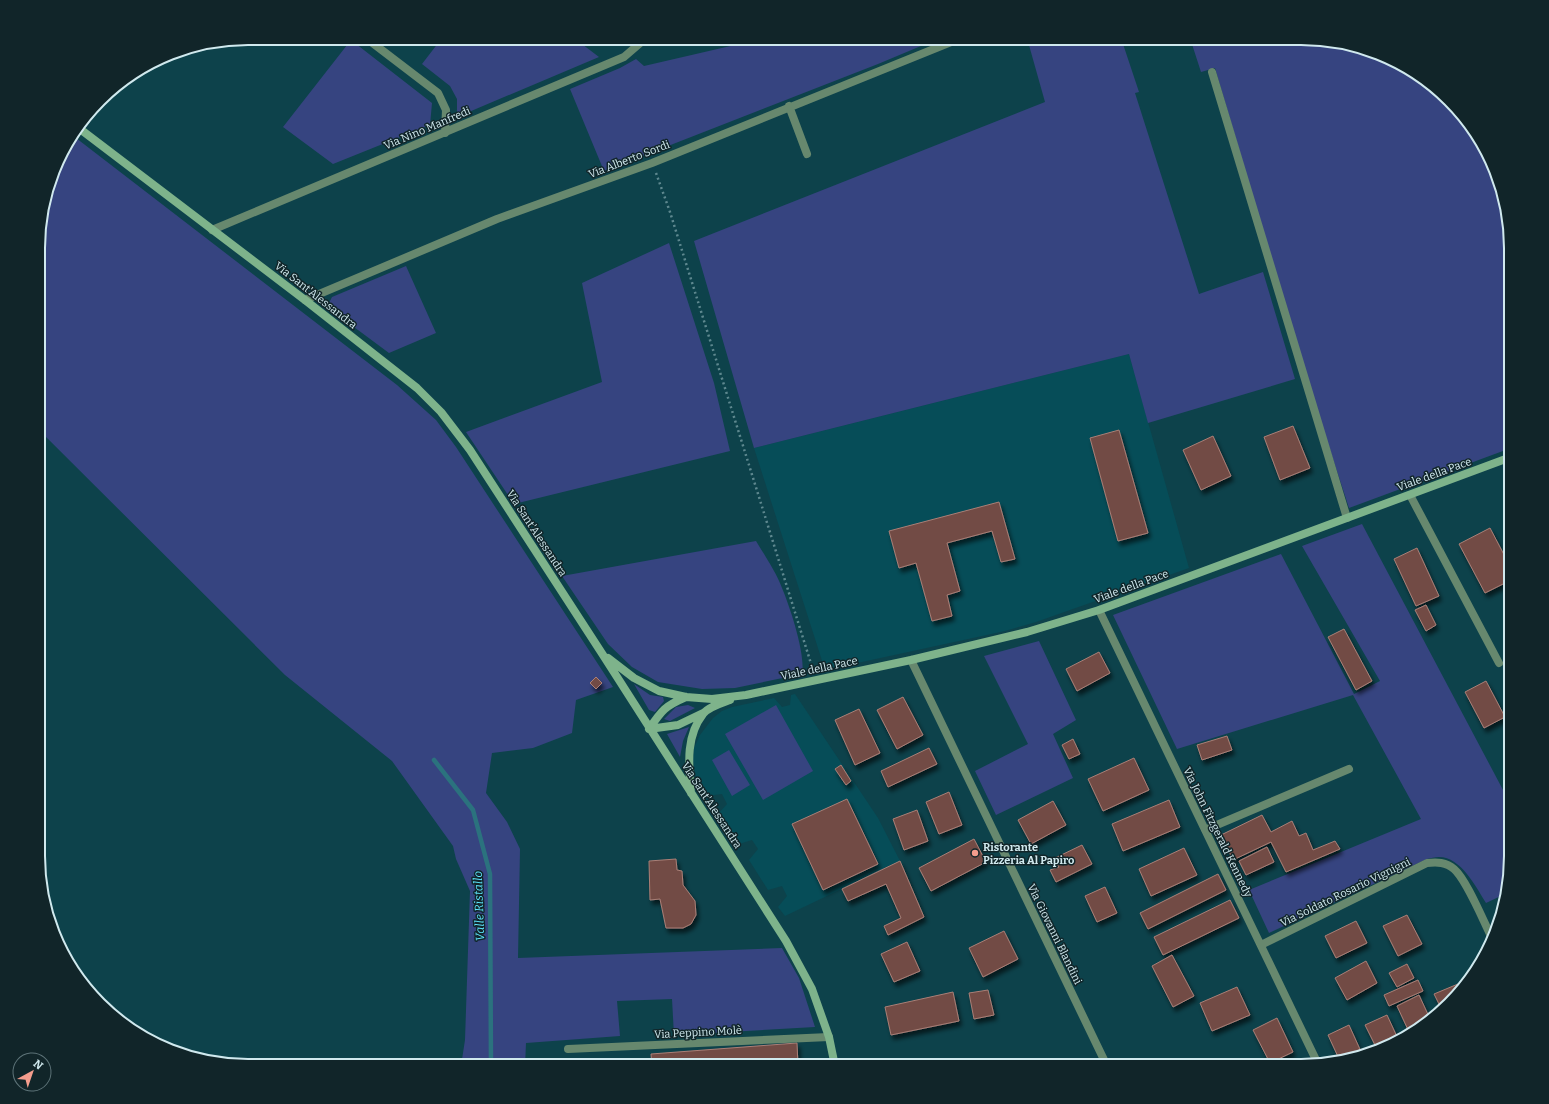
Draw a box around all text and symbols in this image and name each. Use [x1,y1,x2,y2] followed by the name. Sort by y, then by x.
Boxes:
[382,104,473,153] street label: Via Nino Manfredi
[587,138,672,181] street label: Via Alberto Sordi
[272,259,359,332] street label: Via Sant'Alessandra
[1395,455,1473,494] street label: Viale della Pace
[504,488,569,579] street label: Via Sant'Alessandra
[1092,567,1170,606] street label: Viale della Pace
[779,654,859,683] street label: Viale della Pace
[679,760,744,851] street label: Via Sant'Alessandra
[1180,765,1255,899] street label: Via John Fitzgerald Kennedy
[983,841,1074,867] place label: Ristorante Pizzeria Al Papiro
[970,848,980,858] marker: Ristorante Pizzeria Al Papiro
[1278,855,1413,930] street label: Via Soldato Rosario Vignigni
[471,870,487,941] water label: Valle Ristallo
[1025,882,1085,987] street label: Via Giovanni Blandini
[654,1024,742,1041] street label: Via Peppino Molè
[12,1052,52,1092] north arrow
[31,1057,46,1073] text: N

